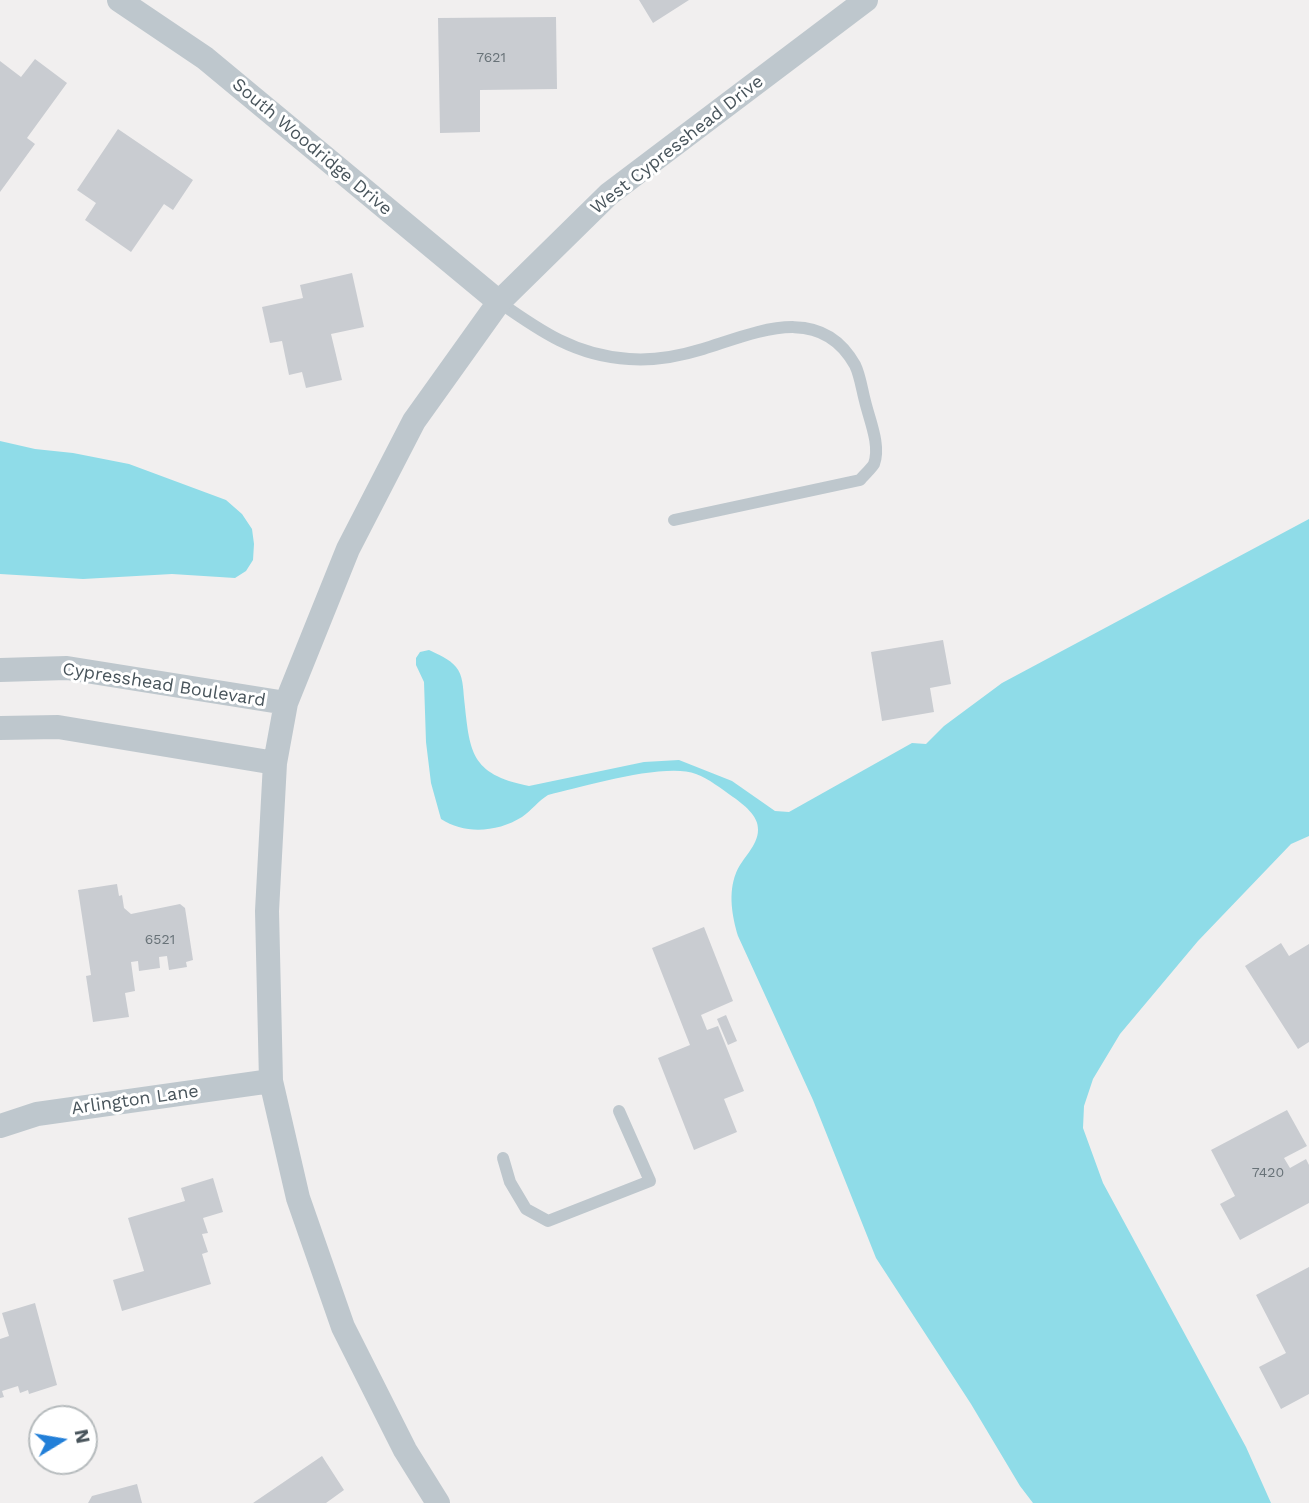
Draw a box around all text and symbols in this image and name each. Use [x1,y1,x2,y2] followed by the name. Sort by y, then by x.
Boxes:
[476,50,506,66] house number: 7621
[586,71,768,219] street label: West Cypresshead Drive
[228,74,396,220] street label: South Woodridge Drive
[61,658,267,712] street label: Cypresshead Boulevard
[145,932,175,948] house number: 6521
[70,1080,200,1120] street label: Arlington Lane
[1252,1165,1284,1181] house number: 7420
[28,1405,98,1475] north arrow
[70,1427,95,1445] text: N

